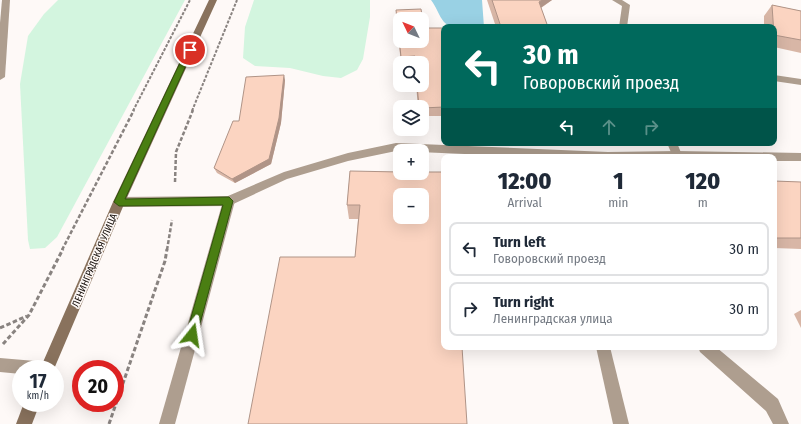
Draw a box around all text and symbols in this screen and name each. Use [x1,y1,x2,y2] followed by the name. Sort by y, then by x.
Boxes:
[393,12,429,48] north arrow
[393,12,429,224] map controls
[173,33,207,67] pin
[523,38,579,71] text: 30 m
[179,39,201,61] icon: arrive
[457,40,509,92] icon: left
[393,56,429,92] button: search
[523,72,679,94] text: Говоровский проезд
[393,100,429,136] button: layers
[556,116,578,138] icon: left
[598,116,620,138] icon: ahead
[640,116,662,138] icon: right
[393,144,429,180] button: +
[498,167,552,195] text: 12:00
[613,167,624,195] text: 1
[685,167,720,195] text: 120
[393,188,429,224] button: −
[507,195,542,210] text: Arrival
[608,195,628,210] text: min
[698,195,708,210] text: m
[70,211,120,309] street label: ЛЕНИНГРАДСКАЯ УЛИЦА
[493,233,546,251] text: Turn left
[459,238,481,260] icon: left
[729,240,759,258] text: 30 m
[493,251,606,266] text: Говоровский проезд
[493,293,554,311] text: Turn right
[459,298,481,320] icon: right
[729,300,759,318] text: 30 m
[493,311,613,326] text: Ленинградская улица
[171,314,213,356] position arrow
[72,360,124,412] speed limit sign: 20
[30,369,46,393] text: 17
[27,390,49,402] text: km/h

